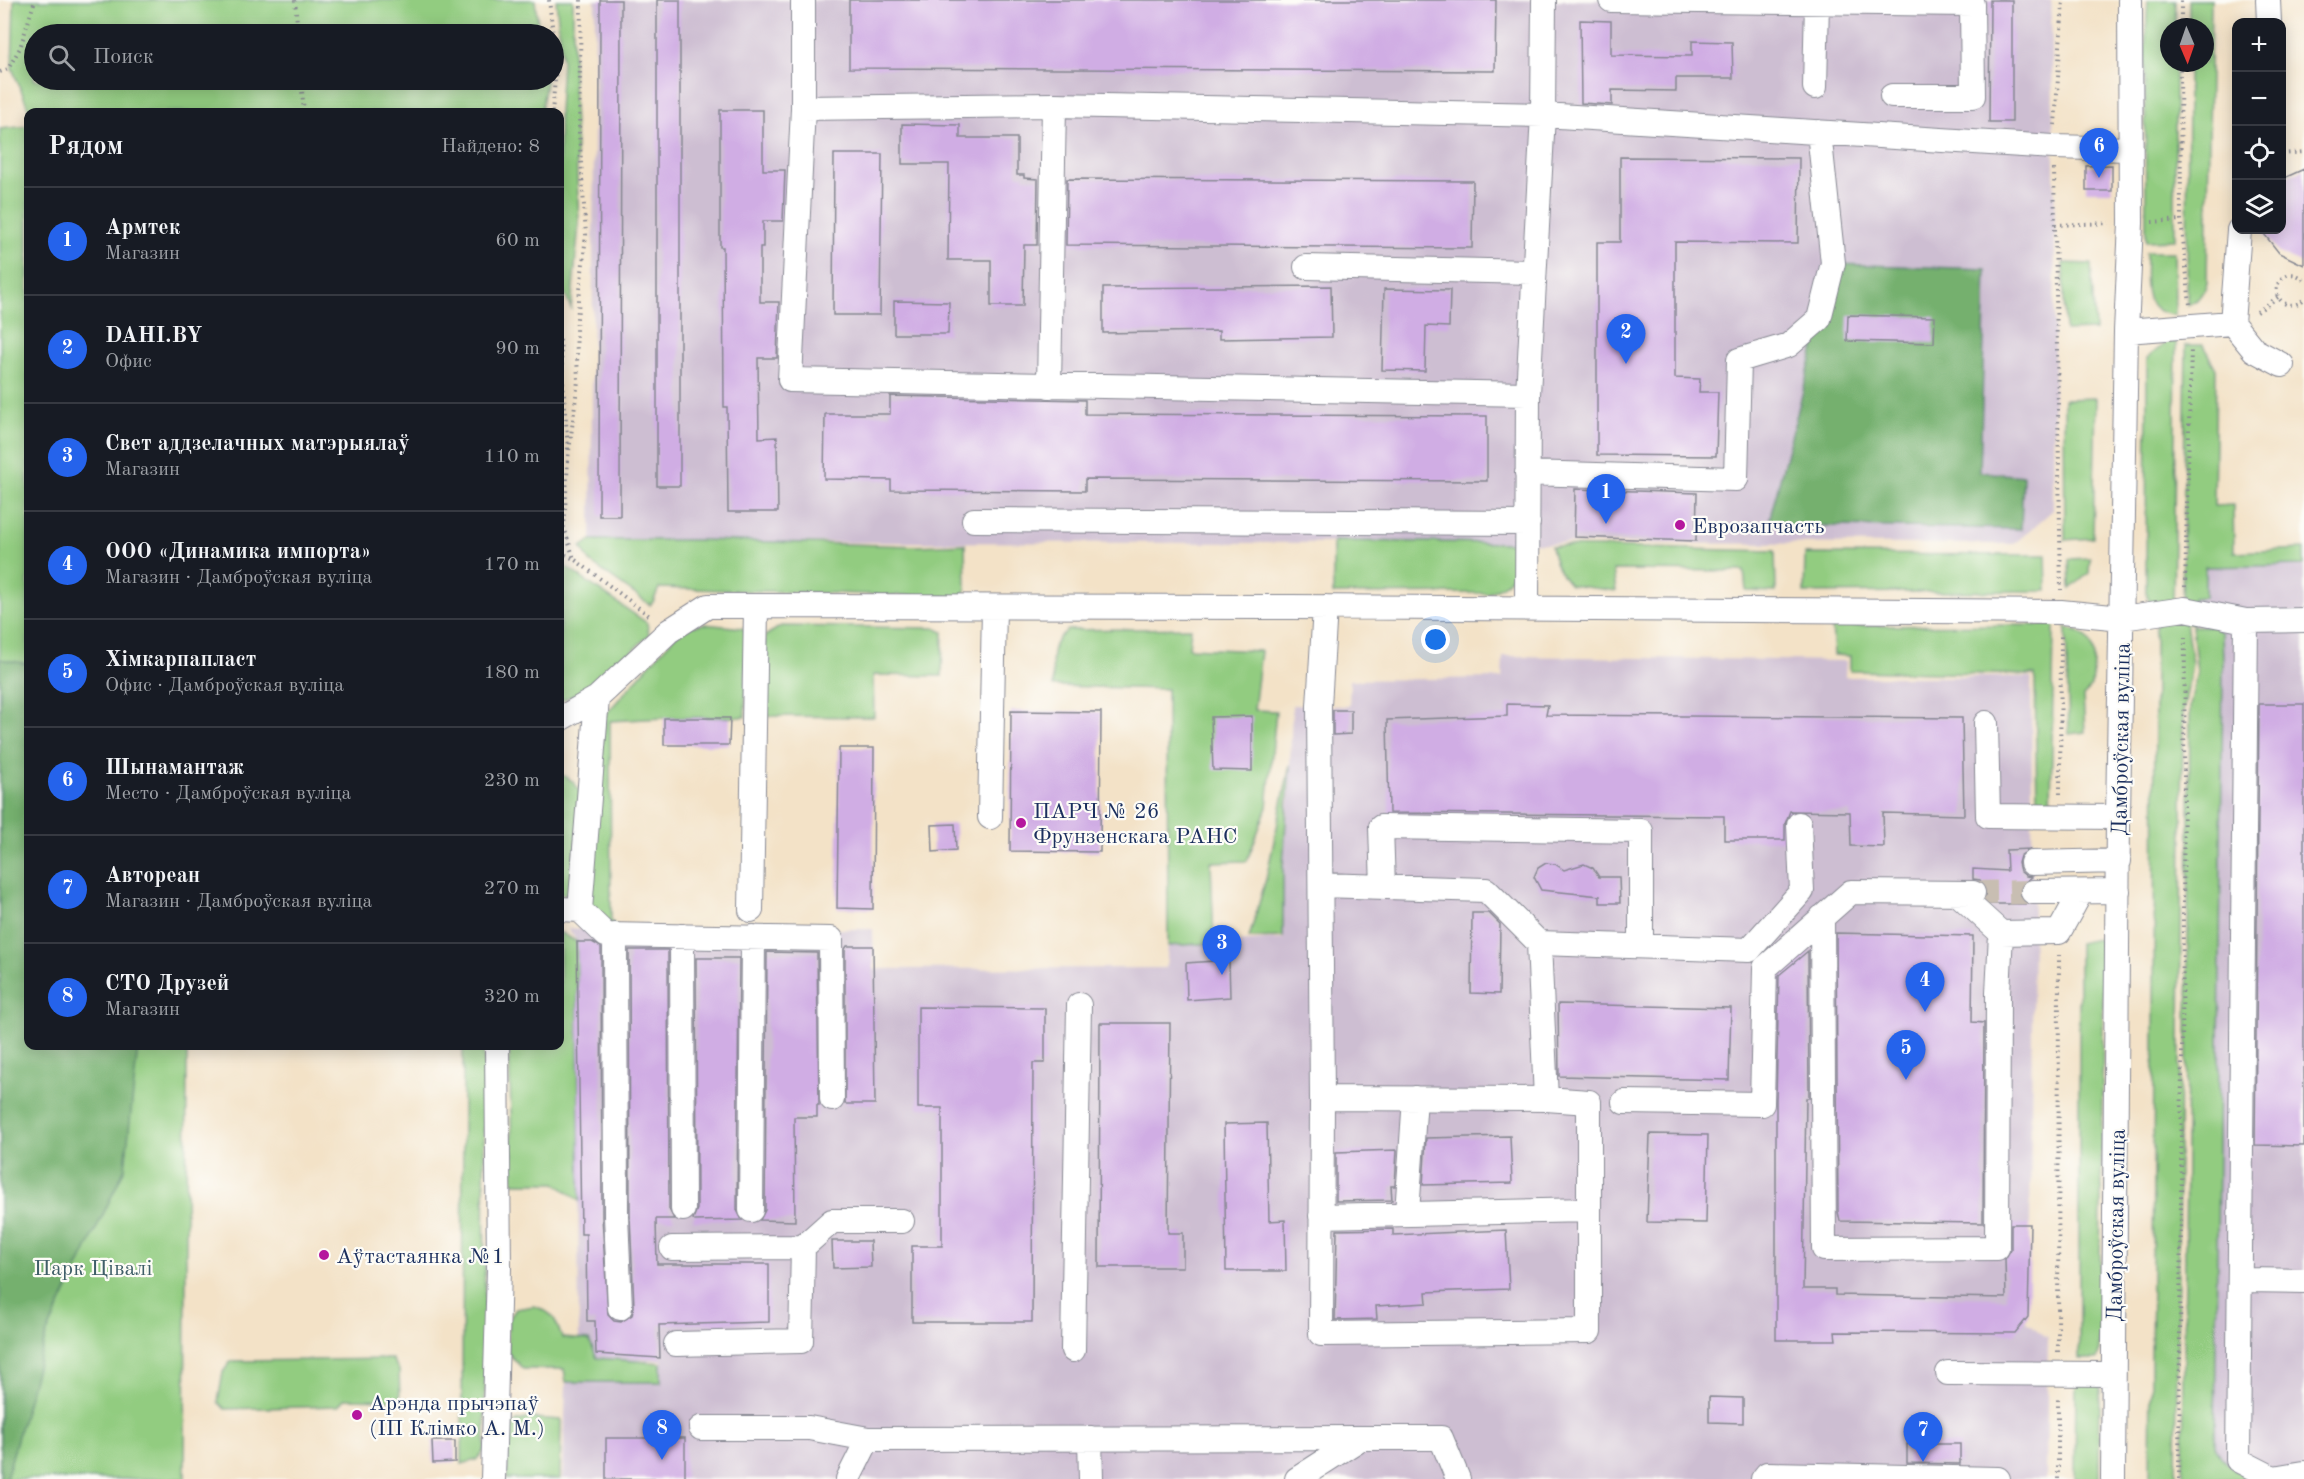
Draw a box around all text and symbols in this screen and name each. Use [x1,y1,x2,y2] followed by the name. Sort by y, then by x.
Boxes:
[2160,18,2214,72] north arrow
[2232,18,2286,234] map controls
[2232,18,2286,72] button: +
[24,24,564,90] search box
[45,41,78,74] icon: search
[93,46,154,68] text: Поиск
[2232,72,2286,126] button: −
[2232,126,2286,180] button: locate
[2080,128,2118,178] pin: 6
[48,134,123,160] text: Рядом
[441,137,540,157] text: Найдено: 8
[2232,180,2286,234] button: layers
[105,217,180,239] text: Армтек
[62,231,73,251] text: 1
[495,231,540,251] text: 60 m
[105,244,180,264] text: Магазин
[1606,314,1646,364] pin: 2
[105,325,202,347] text: DAHI.BY
[62,339,73,359] text: 2
[495,339,540,359] text: 90 m
[105,352,152,372] text: Офис
[105,433,410,455] text: Свет аддзелачных матэрыялаў
[62,447,73,467] text: 3
[484,447,540,467] text: 110 m
[105,460,180,480] text: Магазин
[1586,474,1626,524] pin: 1
[1692,516,1825,538] place label: Еврозапчасть
[1673,518,1687,532] marker: Еврозапчасть
[105,541,371,563] text: ООО «Динамика импорта»
[62,555,73,575] text: 4
[484,555,540,575] text: 170 m
[105,568,372,588] text: Магазин · Дамброўская вуліца
[1421,625,1450,654] your location
[2109,642,2135,836] street label: Дамброўская вуліца
[105,649,257,671] text: Хімкарпапласт
[62,663,73,683] text: 5
[484,663,540,683] text: 180 m
[105,676,344,696] text: Офис · Дамброўская вуліца
[105,757,244,779] text: Шынамантаж
[62,771,73,791] text: 6
[484,771,540,791] text: 230 m
[105,784,351,804] text: Место · Дамброўская вуліца
[1033,801,1237,848] place label: ПАРЧ № 26 Фрунзенскага РАНС
[1014,816,1028,830] marker: ПАРЧ № 26 Фрунзенскага РАНС
[105,865,200,887] text: Автореан
[62,879,73,899] text: 7
[484,879,540,899] text: 270 m
[105,892,372,912] text: Магазин · Дамброўская вуліца
[1202,926,1242,975] pin: 3
[1906,962,1944,1012] pin: 4
[105,973,229,995] text: СТО Друзей
[62,987,73,1007] text: 8
[484,987,540,1007] text: 320 m
[105,1000,180,1020] text: Магазин
[1886,1030,1926,1080] pin: 5
[2104,1128,2130,1322] street label: Дамброўская вуліца
[336,1246,504,1268] place label: Аўтастаянка №1
[317,1248,331,1262] marker: Аўтастаянка №1
[34,1258,152,1280] park label: Парк Цівалі
[369,1393,545,1440] place label: Арэнда прычэпаў (ІП Клімко А. М.)
[350,1408,364,1422] marker: Арэнда прычэпаў (ІП Клімко А. М.)
[642,1410,682,1460] pin: 8
[1904,1412,1942,1462] pin: 7

